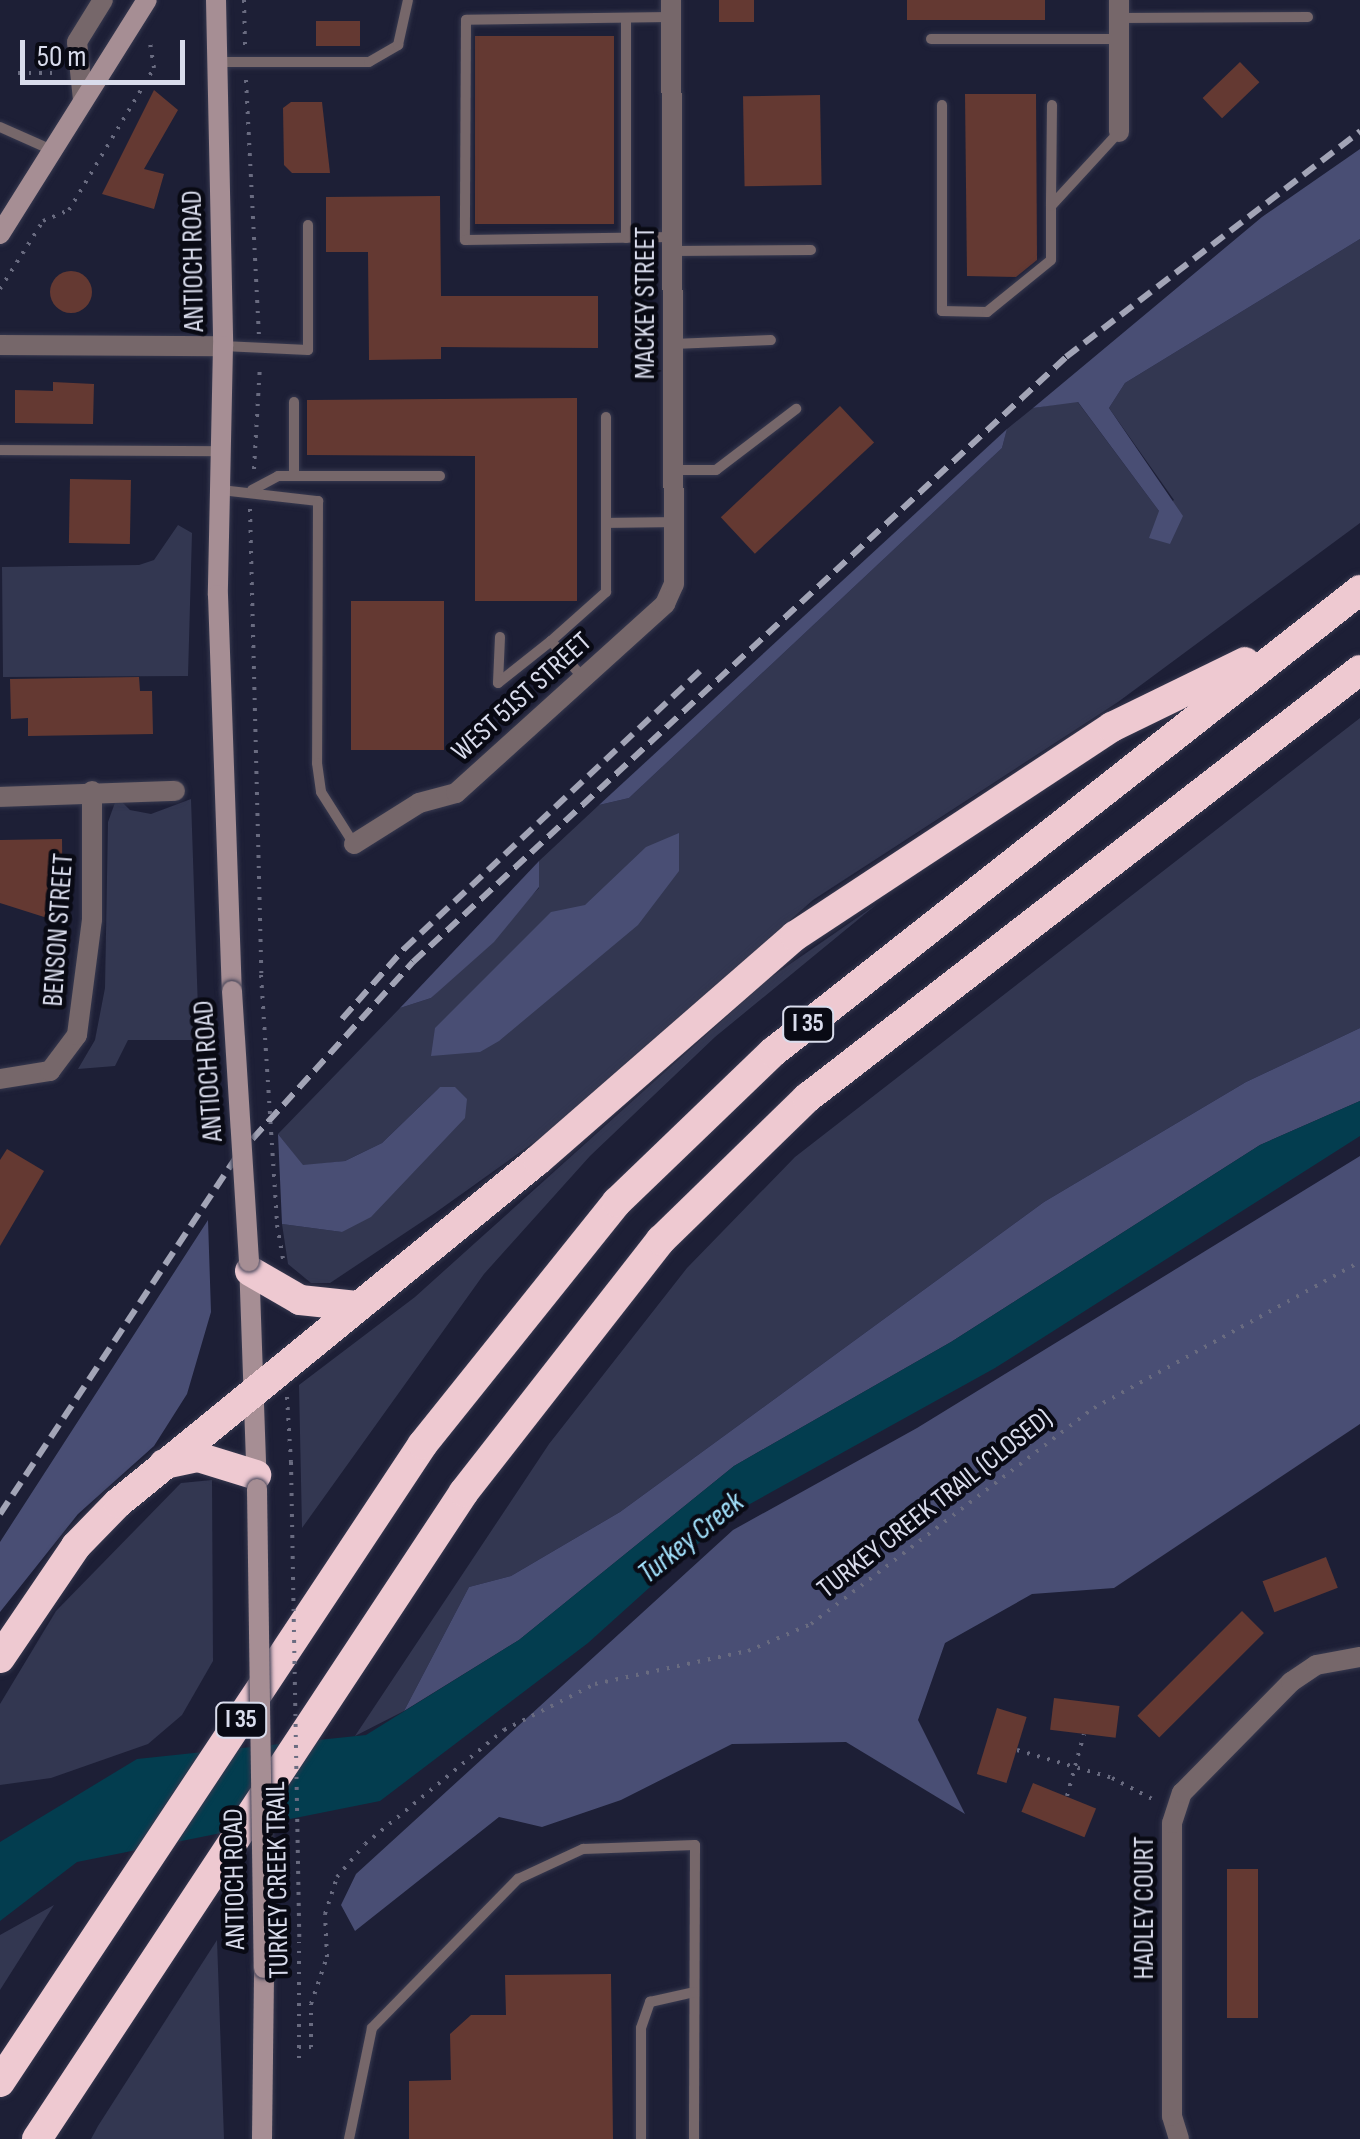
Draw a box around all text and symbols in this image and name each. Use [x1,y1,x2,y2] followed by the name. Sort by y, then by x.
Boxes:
[25,20,190,82] scale bar
[37,39,86,75] text: 50 m
[176,190,212,332] street label: ANTIOCH ROAD
[629,227,663,379] street label: MACKEY STREET
[445,625,599,769] street label: WEST 51ST STREET
[37,852,81,1008] street label: BENSON STREET
[187,999,231,1143] street label: ANTIOCH ROAD
[780,1004,836,1044] road number: I 35
[811,1402,1059,1606] street label: TURKEY CREEK TRAIL (CLOSED)
[631,1485,751,1591] water label: Turkey Creek
[214,1700,268,1740] road number: I 35
[259,1781,297,1979] street label: TURKEY CREEK TRAIL
[217,1808,253,1950] street label: ANTIOCH ROAD
[1128,1837,1162,1979] street label: HADLEY COURT

